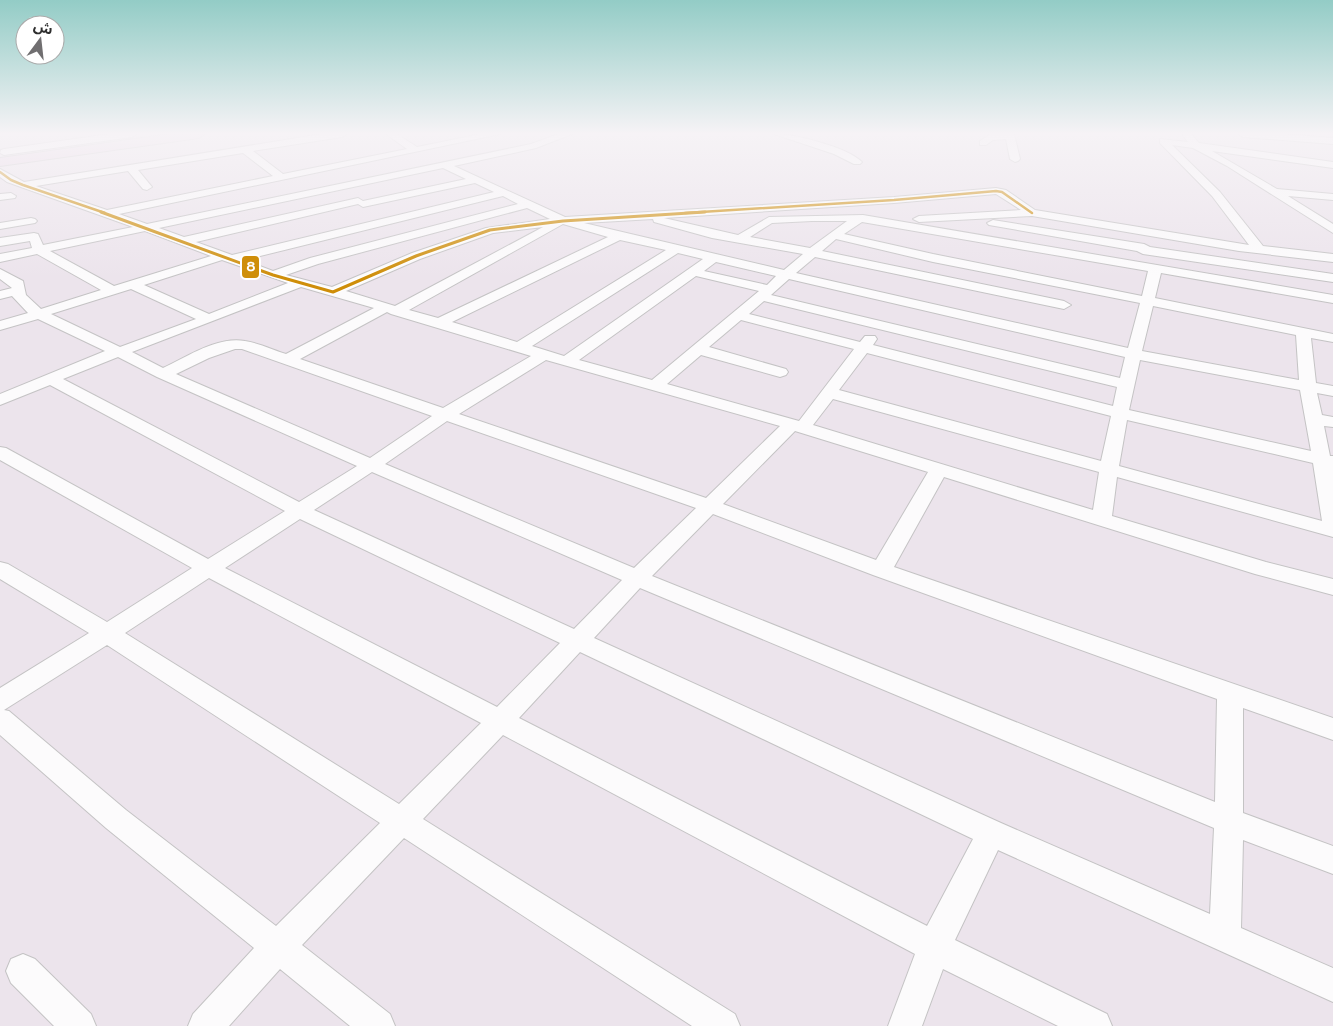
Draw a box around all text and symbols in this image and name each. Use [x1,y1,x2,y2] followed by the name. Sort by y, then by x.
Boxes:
[15,15,65,65] north arrow
[32,17,55,39] text: ش
[241,255,260,279] line badge: 8
[247,258,256,275] text: 8

